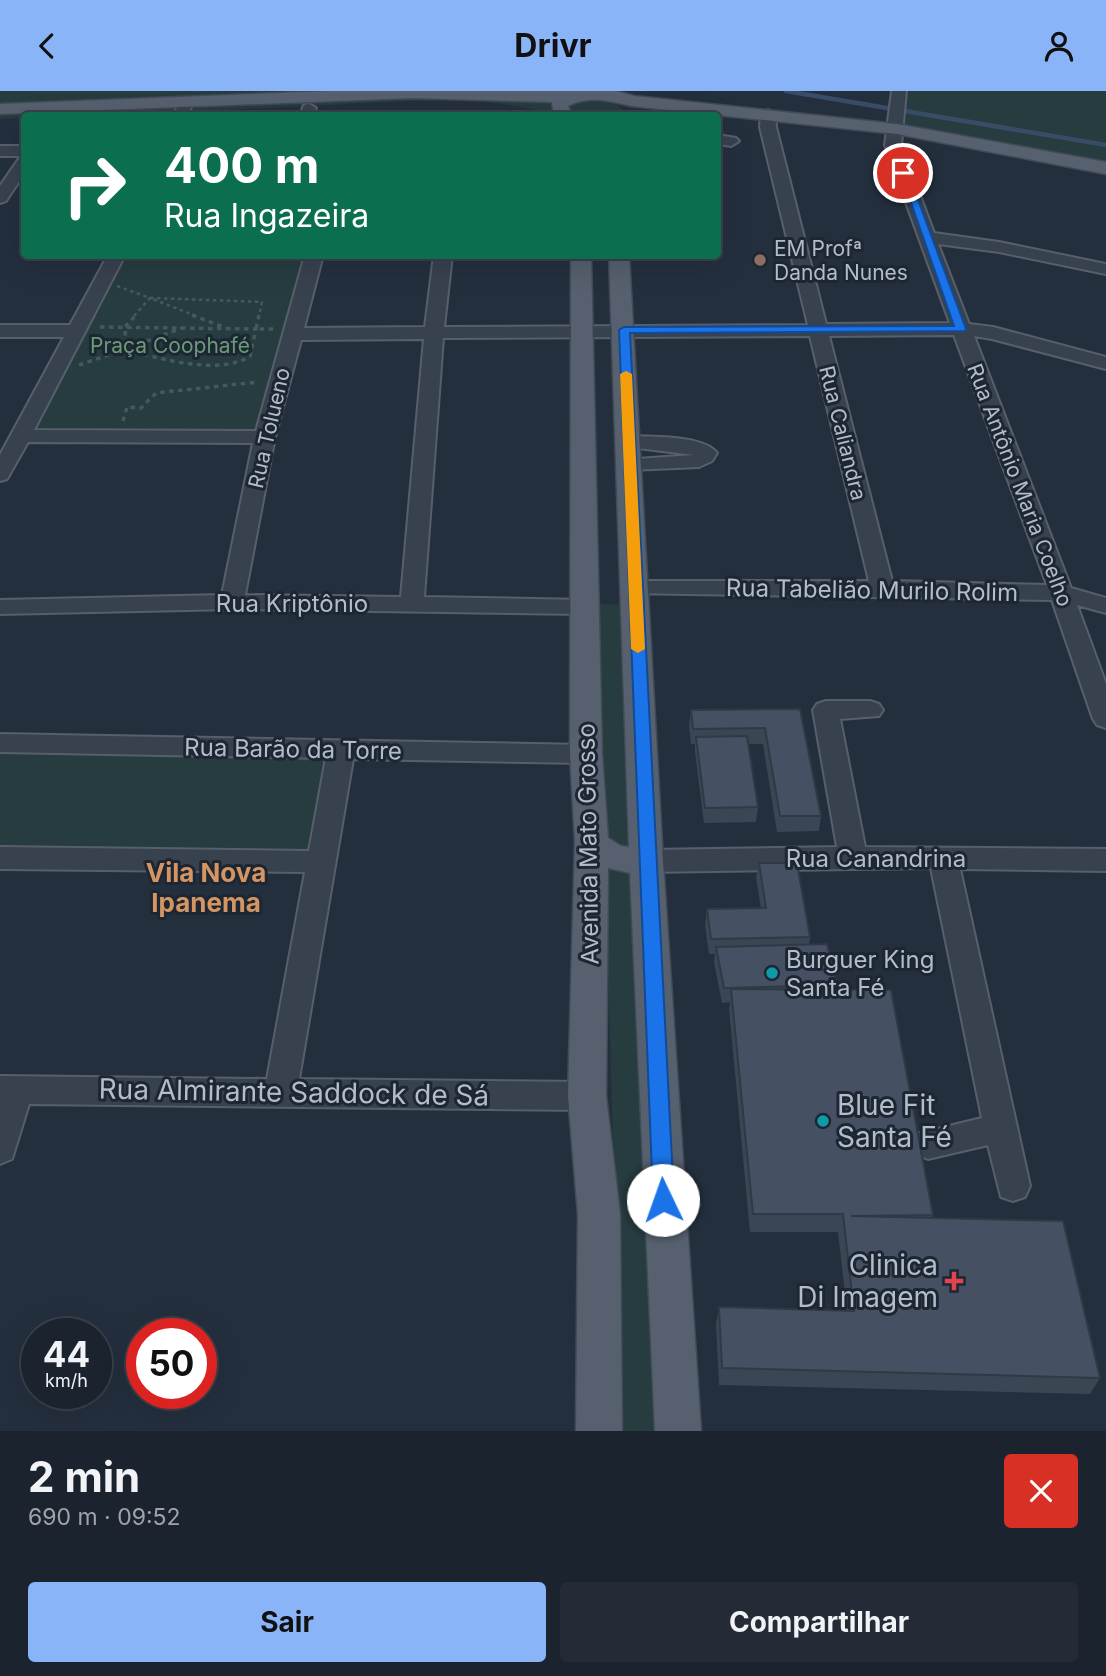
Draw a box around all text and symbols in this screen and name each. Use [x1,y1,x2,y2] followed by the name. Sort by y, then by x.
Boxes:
[514,26,592,65] text: Drivr
[28,27,66,65] icon: back
[1040,27,1078,65] icon: person
[164,136,320,195] text: 400 m
[49,140,140,231] icon: right
[873,143,933,203] pin
[884,154,922,192] icon: arrive
[164,196,369,235] text: Rua Ingazeira
[774,236,908,285] place label: EM Profª Danda Nunes
[752,252,768,268] marker: EM Profª Danda Nunes
[90,333,250,358] park label: Praça Coophafé
[962,360,1078,610] street label: Rua Antônio Maria Coelho
[814,363,872,503] street label: Rua Caliandra
[243,365,295,491] street label: Rua Tolueno
[726,573,1018,607] street label: Rua Tabelião Murilo Rolim
[216,589,368,618] street label: Rua Kriptônio
[571,723,605,965] street label: Avenida Mato Grosso
[184,733,402,765] street label: Rua Barão da Torre
[786,844,966,873] street label: Rua Canandrina
[146,857,266,918] district label: Vila Nova Ipanema
[786,945,934,1002] place label: Burguer King Santa Fé
[764,965,780,981] marker: Burguer King Santa Fé
[98,1072,490,1112] street label: Rua Almirante Saddock de Sá
[837,1088,952,1154] place label: Blue Fit Santa Fé
[815,1113,831,1129] marker: Blue Fit Santa Fé
[626,1163,700,1237] position arrow
[797,1248,938,1314] place label: Clinica Di Imagem
[944,1271,964,1291] marker: Clinica Di Imagem
[126,1318,217,1409] speed limit sign: 50
[43,1333,90,1375] text: 44
[45,1370,88,1391] text: km/h
[28,1451,140,1502] text: 2 min
[1004,1454,1078,1528] button: close
[28,1503,181,1531] text: 690 m · 09:52
[28,1582,546,1662] button: Sair
[560,1582,1078,1662] button: Compartilhar

